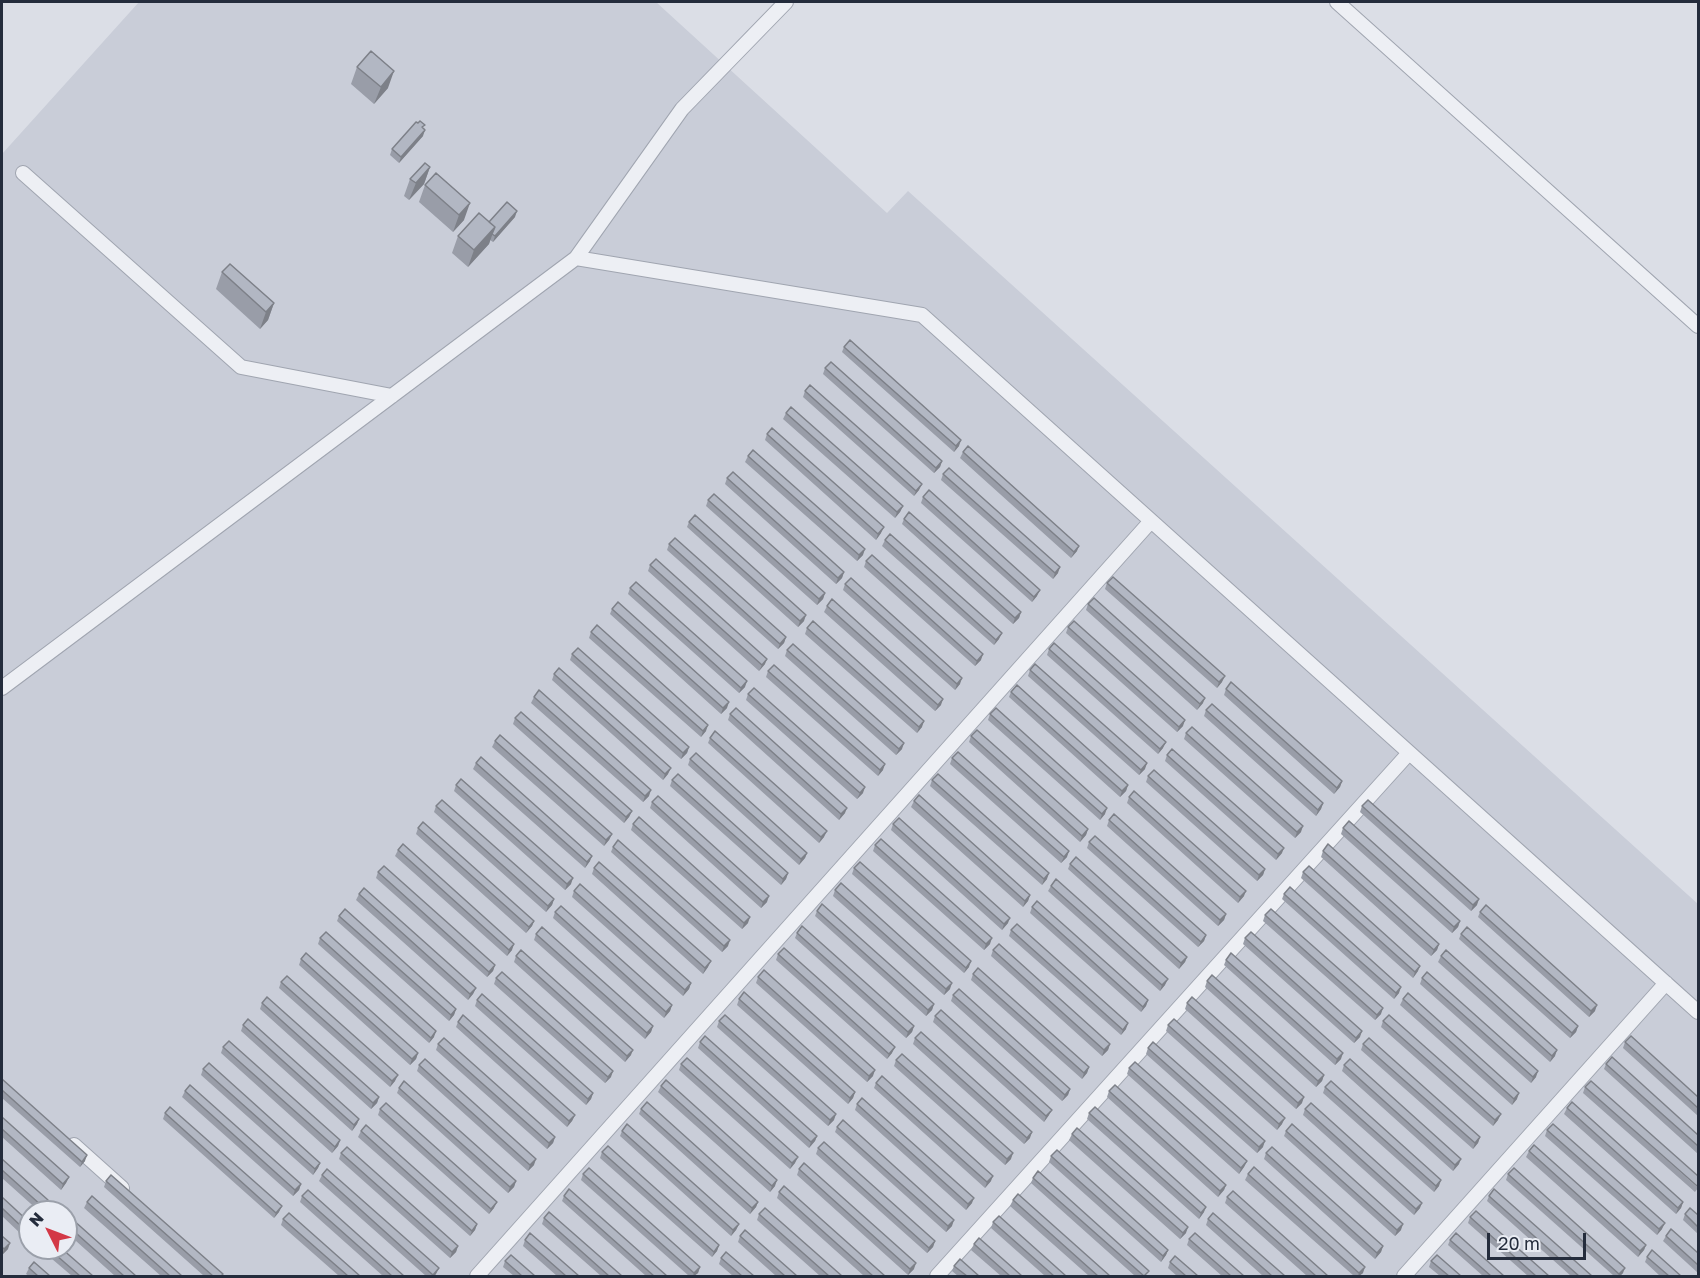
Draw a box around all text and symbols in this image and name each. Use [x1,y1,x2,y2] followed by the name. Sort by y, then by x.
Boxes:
[18,1200,78,1260] north arrow
[25,1208,48,1231] text: N
[1490,1221,1589,1259] scale bar
[1498,1232,1540,1254] text: 20 m

